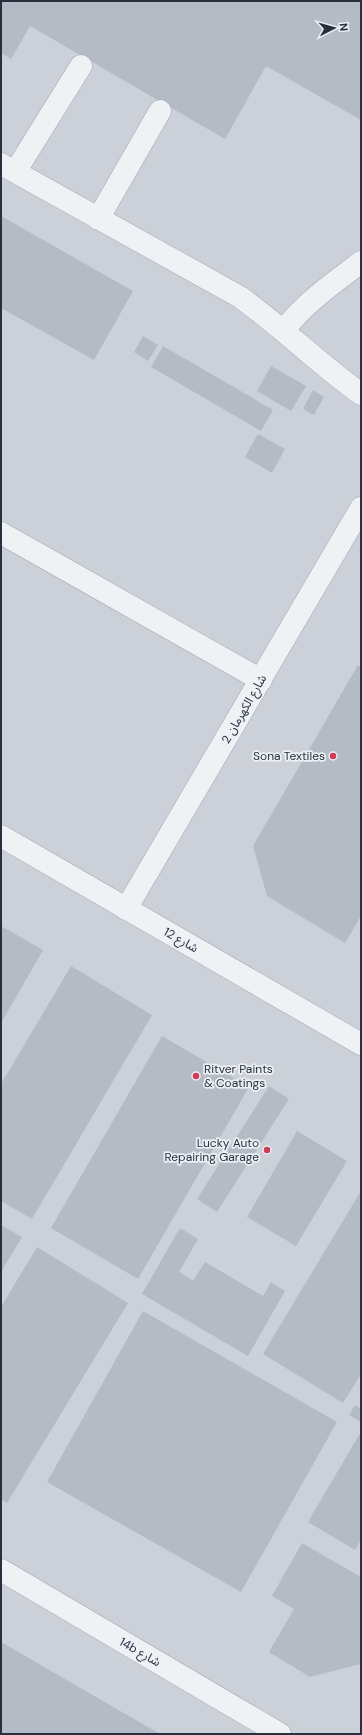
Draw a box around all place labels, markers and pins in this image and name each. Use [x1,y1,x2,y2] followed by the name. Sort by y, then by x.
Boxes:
[253,748,325,764] place label: Sona Textiles
[328,751,338,761] marker: Sona Textiles
[204,1061,273,1091] place label: Ritver Paints & Coatings
[191,1071,201,1081] marker: Ritver Paints & Coatings
[165,1135,259,1165] place label: Lucky Auto Repairing Garage
[262,1145,272,1155] marker: Lucky Auto Repairing Garage

